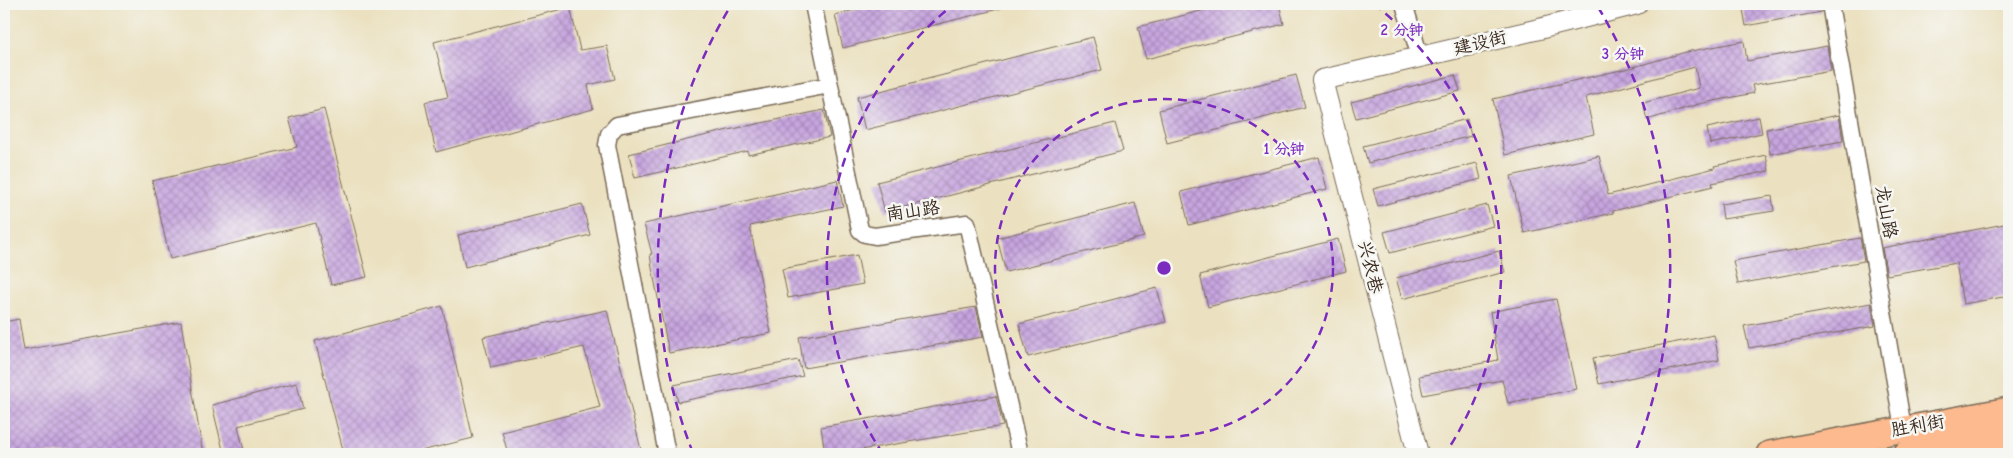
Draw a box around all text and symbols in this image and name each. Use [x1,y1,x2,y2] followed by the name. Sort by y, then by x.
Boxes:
[1381,21,1423,39] text: 2 分钟
[1451,27,1509,59] street label: 建设街
[1602,45,1644,63] text: 3 分钟
[1263,140,1305,158] text: 1 分钟
[1871,184,1901,240] street label: 龙山路
[885,197,941,225] street label: 南山路
[1353,238,1387,296] street label: 兴农巷
[1155,259,1173,277] centre of rings
[1890,411,1946,441] street label: 胜利街

